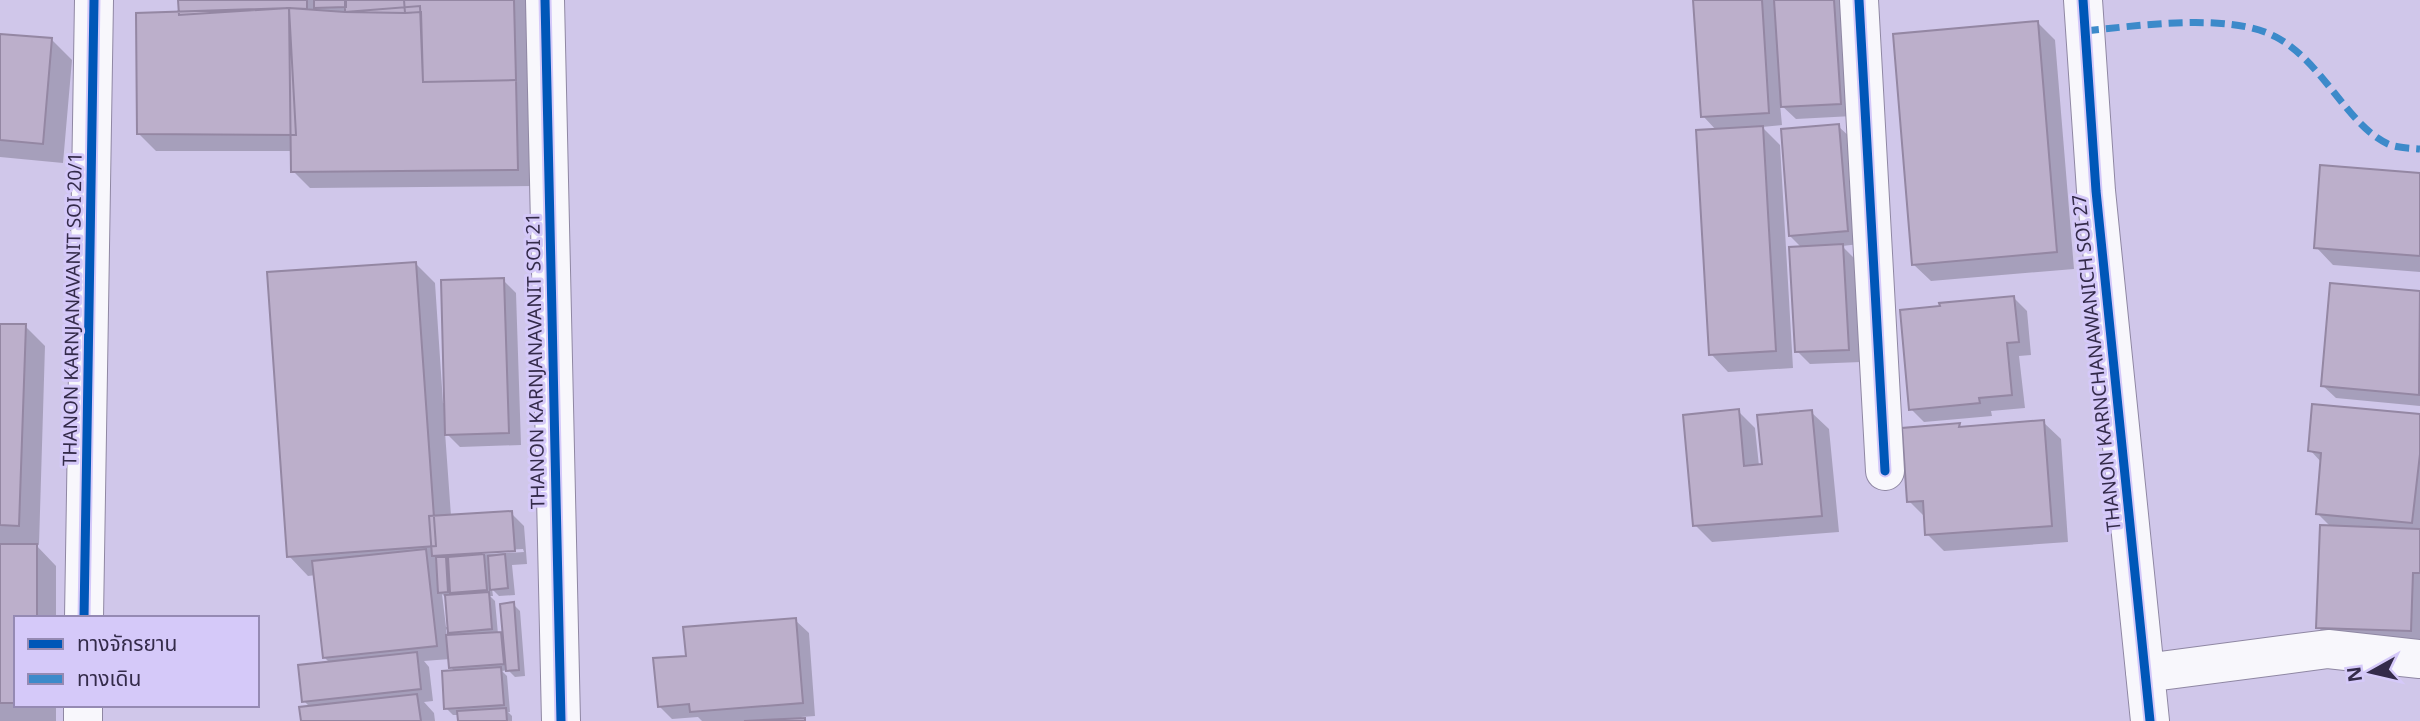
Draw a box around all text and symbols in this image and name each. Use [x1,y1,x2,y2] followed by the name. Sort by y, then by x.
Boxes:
[56,152,88,466] street label: THANON KARNJANAVANIT SOI 20/1
[2065,193,2127,533] street label: THANON KARNCHANAWANICH SOI 27
[519,213,551,509] street label: THANON KARNJANAVANIT SOI 21
[14,616,259,707] legend
[77,629,178,657] text: ทางจักรยาน
[2336,637,2406,707] north arrow
[77,664,141,692] text: ทางเดิน
[2340,665,2368,684] text: N

